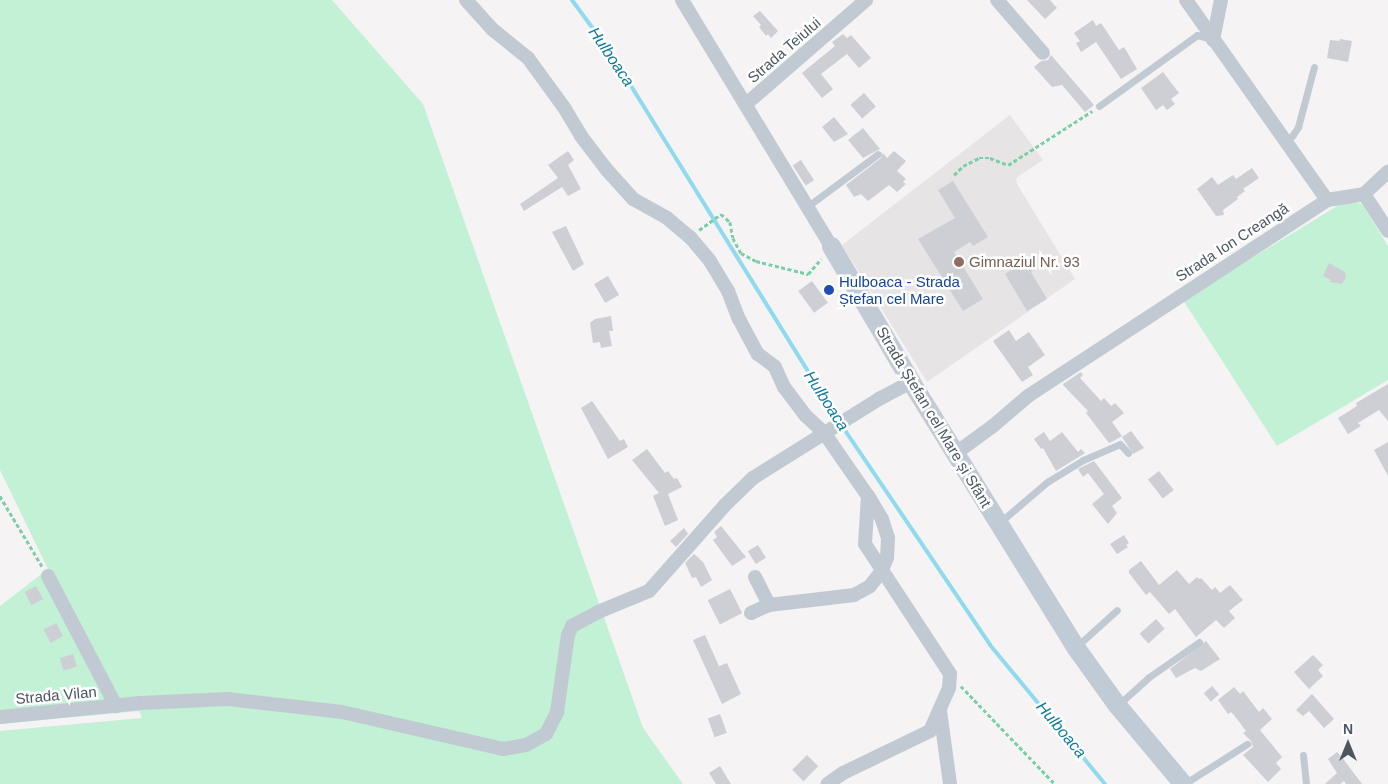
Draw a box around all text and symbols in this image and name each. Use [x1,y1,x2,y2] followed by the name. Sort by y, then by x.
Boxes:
[744,13,824,87] street label: Strada Teiului
[584,24,638,90] water label: Hulboaca
[1172,199,1292,285] street label: Strada Ion Creangă
[969,253,1080,271] place label: Gimnaziul Nr. 93
[953,256,965,268] marker: Gimnaziul Nr. 93
[839,272,960,307] place label: Hulboaca - Strada Ștefan cel Mare
[823,284,835,296] marker: Hulboaca - Strada Ștefan cel Mare
[873,323,995,511] street label: Strada Ștefan cel Mare și Sfânt
[800,367,852,435] water label: Hulboaca
[15,682,97,708] street label: Strada Vilan
[1032,698,1090,762] water label: Hulboaca
[1323,719,1373,769] north arrow
[1343,721,1353,737] text: N

